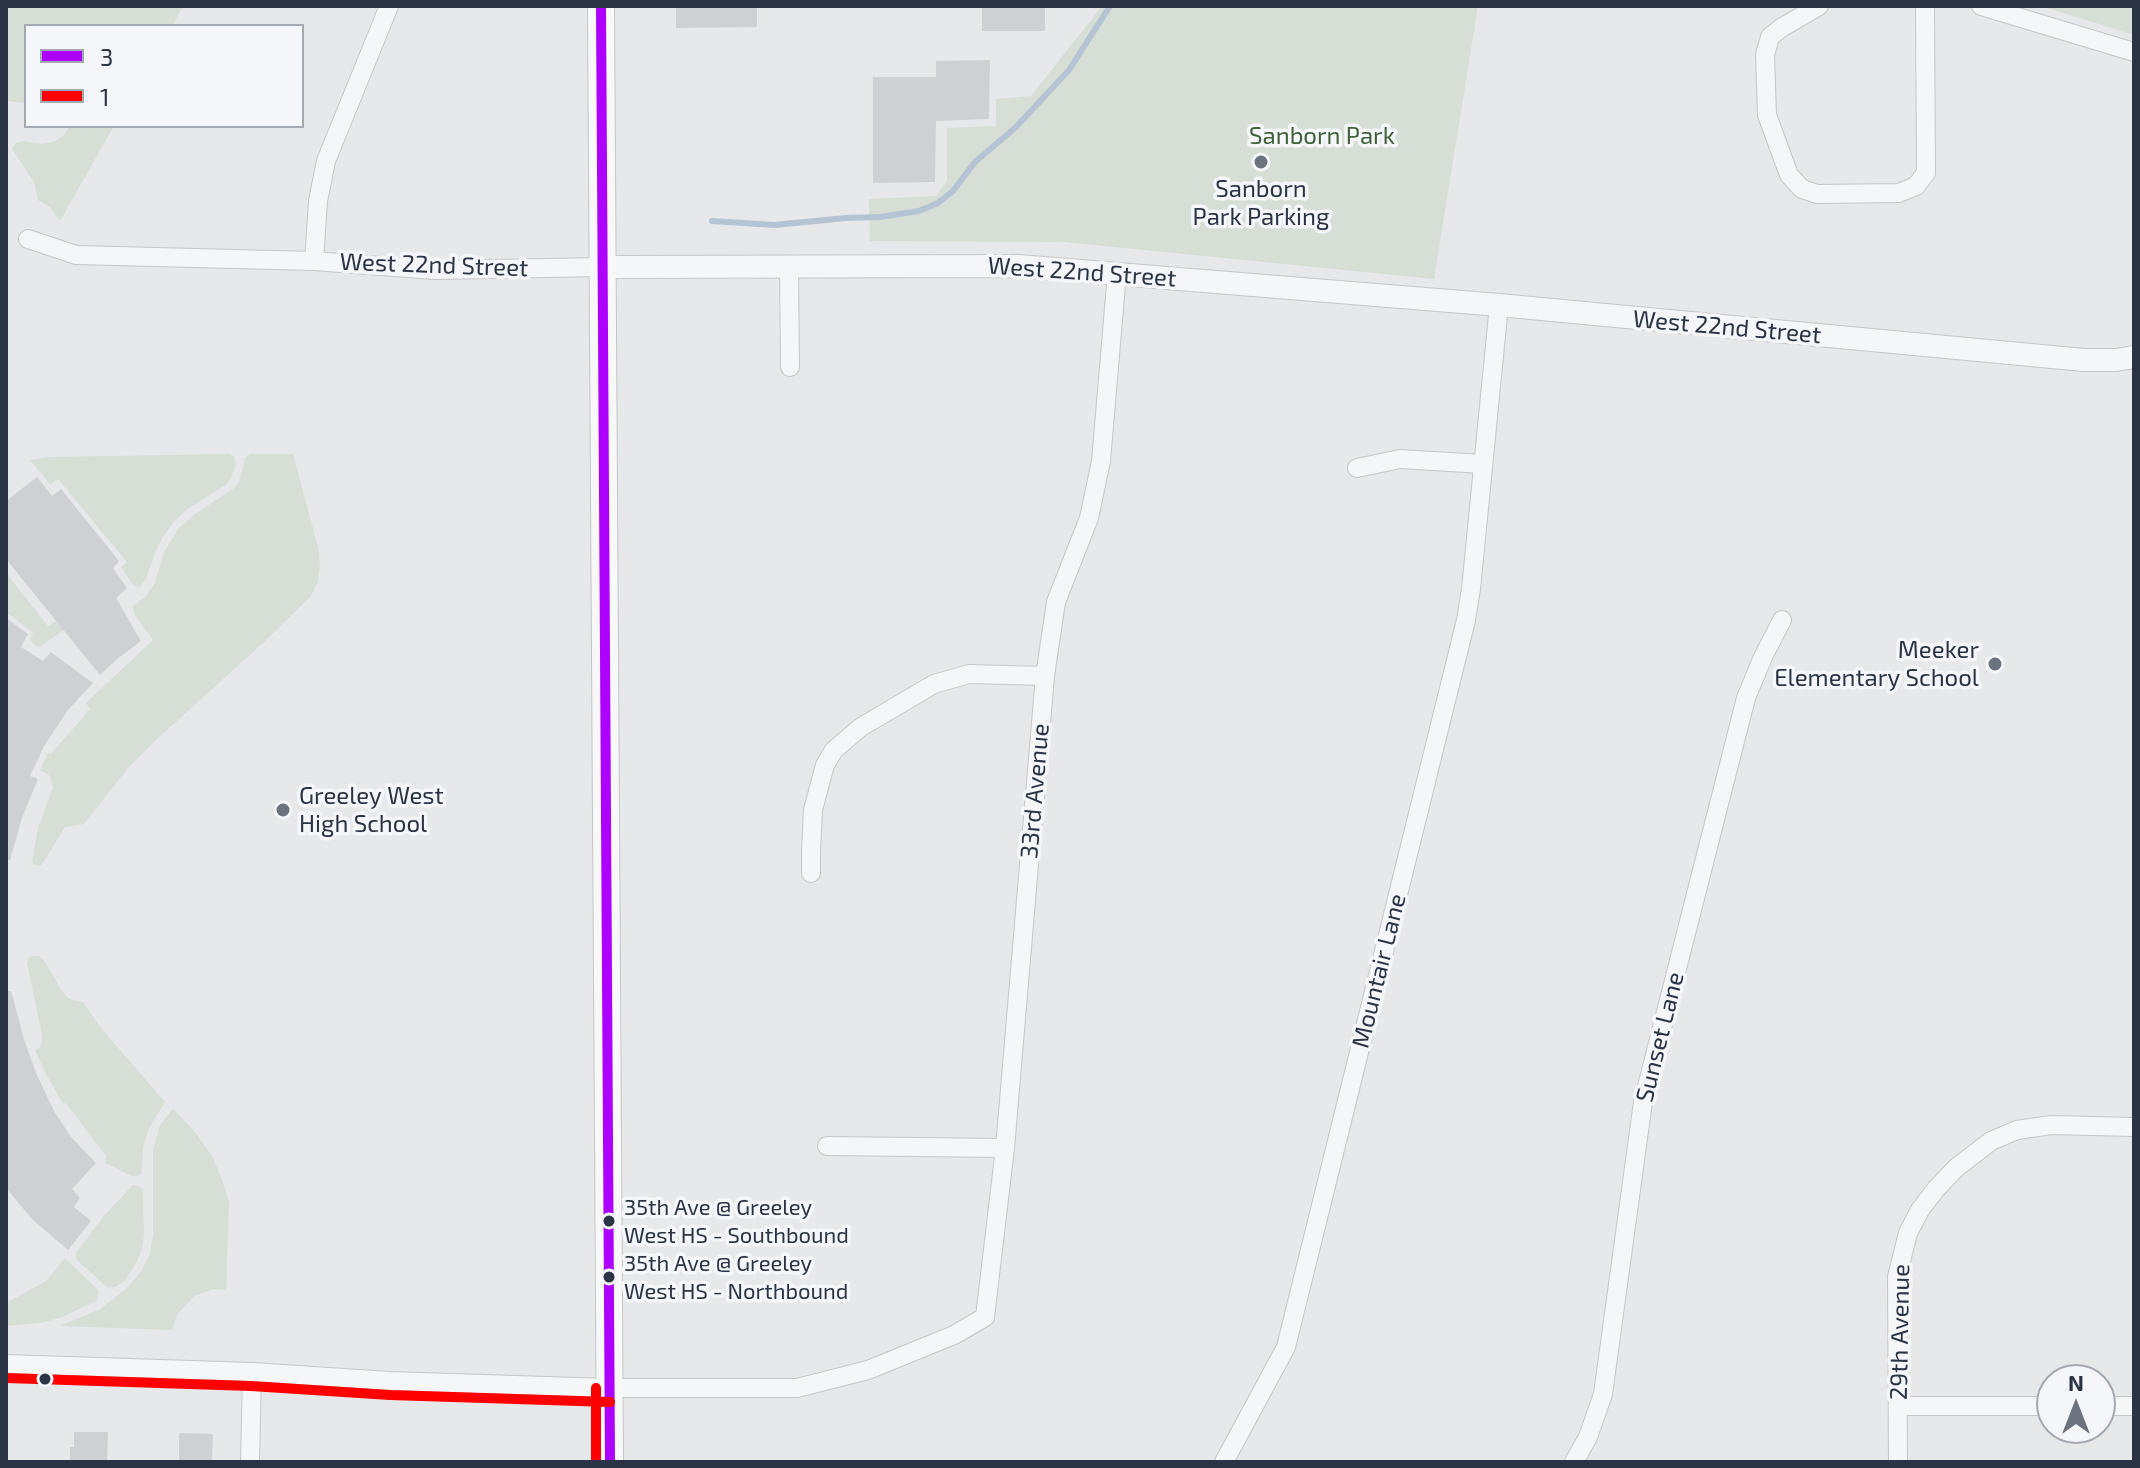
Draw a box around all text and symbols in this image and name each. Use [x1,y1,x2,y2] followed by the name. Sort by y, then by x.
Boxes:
[24,24,304,128] legend
[100,42,113,71] text: 3
[100,82,110,111] text: 1
[1249,122,1395,150] park label: Sanborn Park
[1252,153,1270,171] marker: Sanborn Park Parking
[1193,175,1329,231] place label: Sanborn Park Parking
[339,247,529,283] street label: West 22nd Street
[987,251,1177,293] street label: West 22nd Street
[1632,304,1822,350] street label: West 22nd Street
[1774,636,1979,692] place label: Meeker Elementary School
[1986,655,2004,673] marker: Meeker Elementary School
[1015,722,1055,860] street label: 33rd Avenue
[299,782,444,838] place label: Greeley West High School
[274,801,292,819] marker: Greeley West High School
[1346,891,1412,1051] street label: Mountair Lane
[1630,969,1690,1105] street label: Sunset Lane
[624,1195,849,1246] place label: 35th Ave @ Greeley West HS - Southbound
[601,1213,617,1229] marker: 35th Ave @ Greeley West HS - Southbound
[624,1251,848,1302] place label: 35th Ave @ Greeley West HS - Northbound
[1884,1264,1916,1400] street label: 29th Avenue
[601,1269,617,1285] marker: 35th Ave @ Greeley West HS - Northbound
[2036,1364,2116,1444] north arrow
[2068,1369,2084,1395] text: N
[37,1371,53,1387] unlabelled marker

